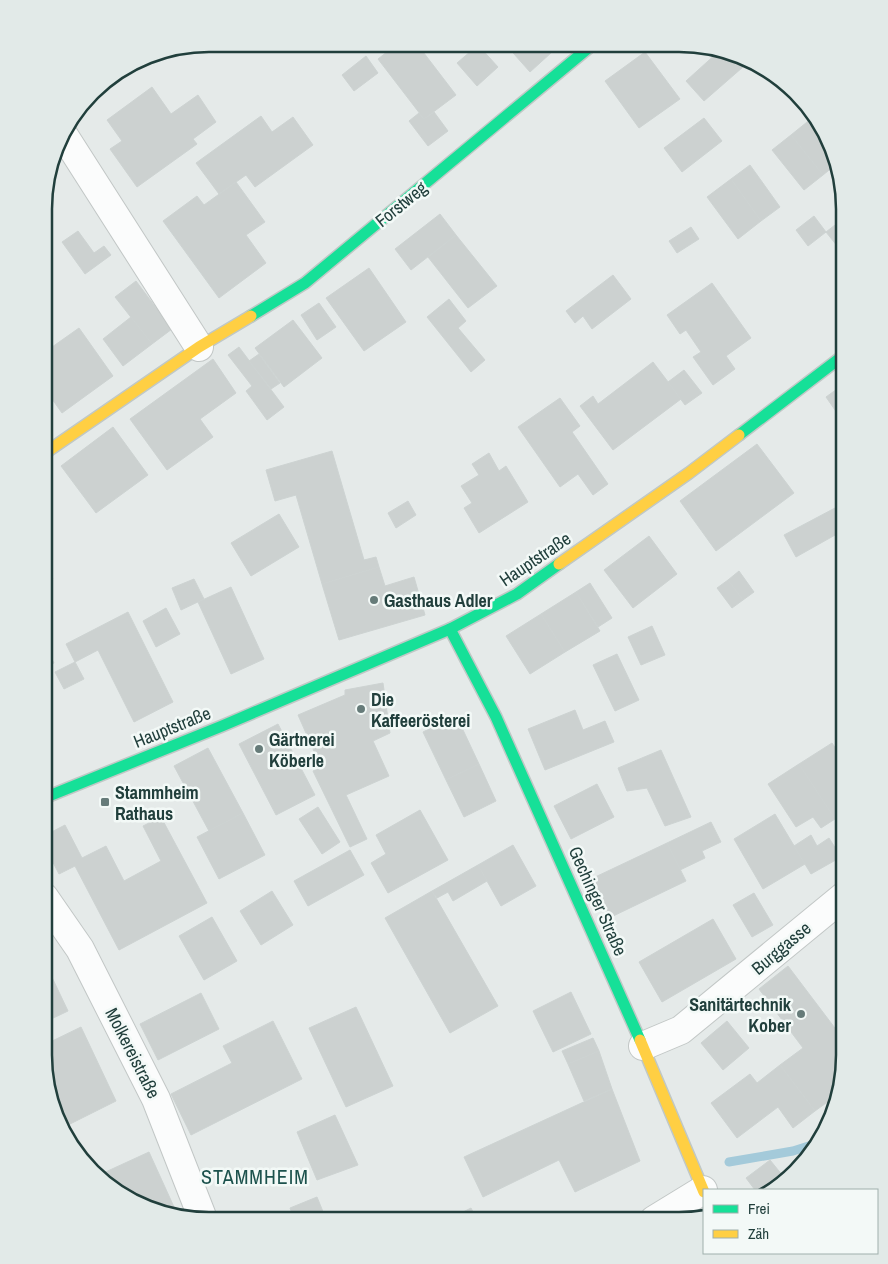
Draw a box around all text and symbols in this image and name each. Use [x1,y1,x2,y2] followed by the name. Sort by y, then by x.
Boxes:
[370,175,433,233] street label: Forstweg
[494,526,576,592] street label: Hauptstraße
[384,588,493,613] place label: Gasthaus Adler
[368,594,380,606] marker: Gasthaus Adler
[371,687,470,733] place label: Die Kaffeerösterei
[130,700,214,754] street label: Hauptstraße
[355,703,367,715] marker: Die Kaffeerösterei
[269,727,335,773] place label: Gärtnerei Köberle
[253,743,265,755] marker: Gärtnerei Köberle
[115,780,199,826] place label: Stammheim Rathaus
[99,796,111,808] marker: Stammheim Rathaus
[563,842,633,960] street label: Gechinger Straße
[746,916,816,980] street label: Burggasse
[689,992,792,1038] place label: Sanitärtechnik Kober
[100,1003,166,1103] street label: Molkereistraße
[795,1008,807,1020] marker: Sanitärtechnik Kober
[201,1163,309,1190] district label: STAMMHEIM
[703,1189,878,1254] legend
[748,1198,770,1219] text: Frei
[748,1223,769,1244] text: Zäh

